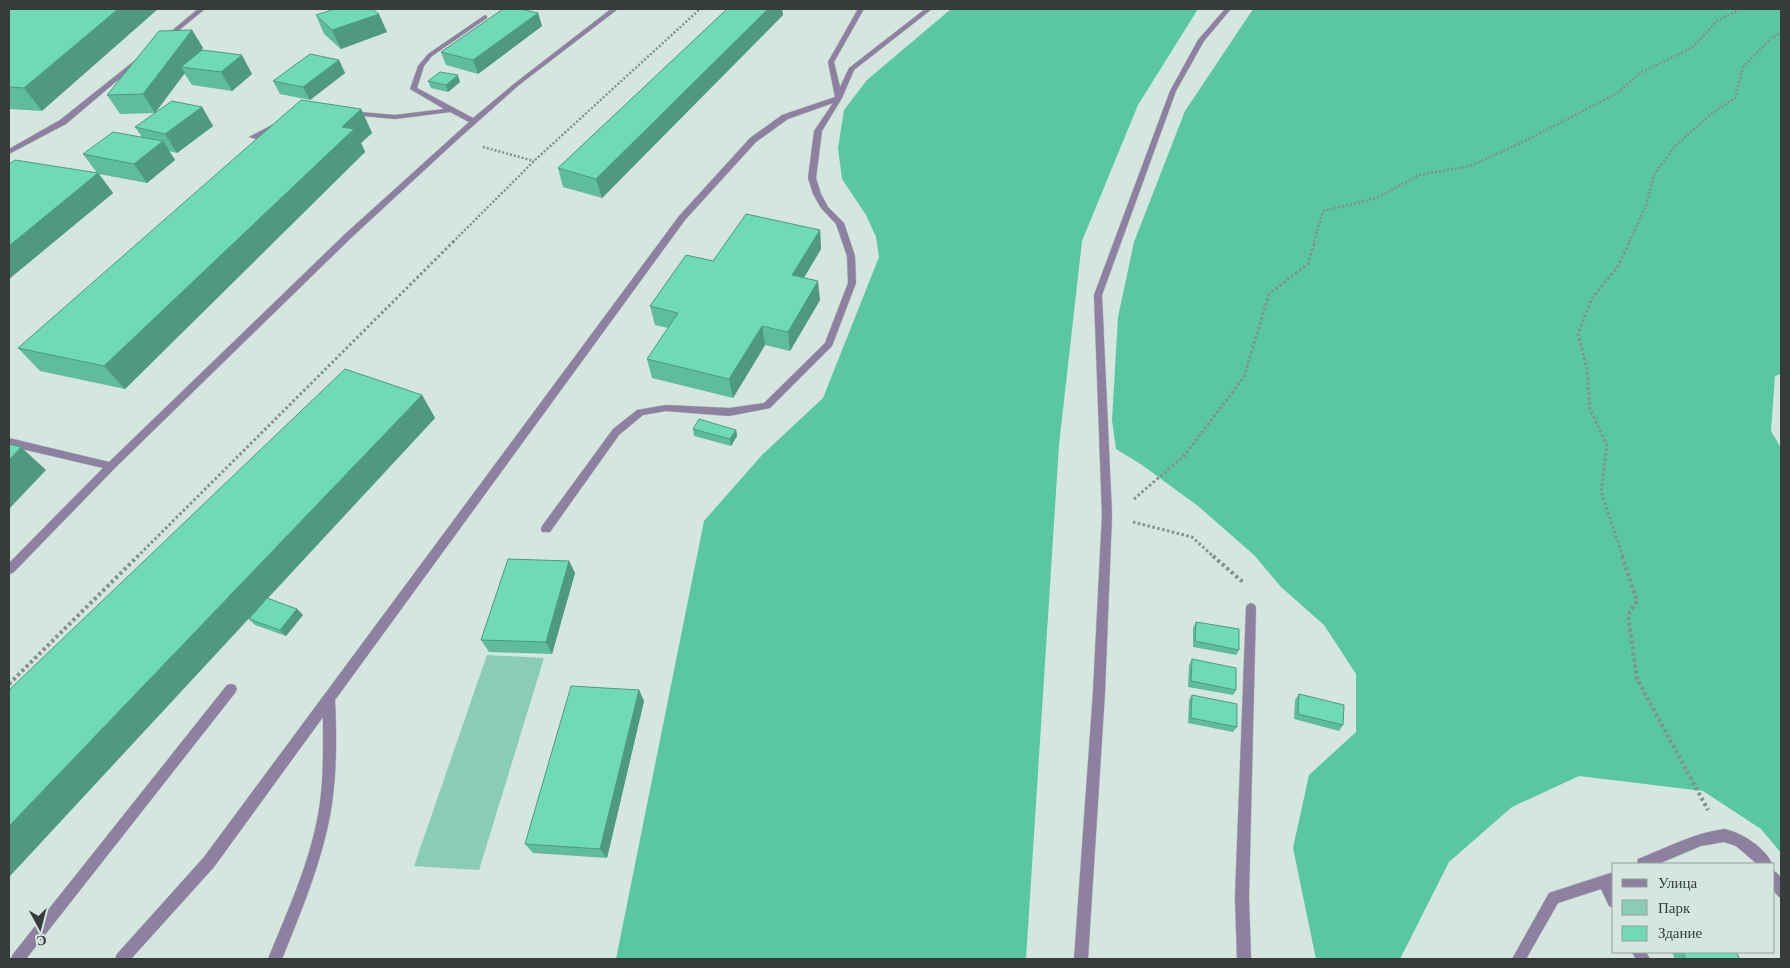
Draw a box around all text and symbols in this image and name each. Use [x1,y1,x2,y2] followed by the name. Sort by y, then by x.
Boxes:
[1612,863,1775,953] legend
[1658,875,1697,891] text: Улица
[1658,900,1691,916] text: Парк
[15,903,65,953] north arrow
[1658,925,1702,941] text: Здание
[36,932,47,948] text: С

